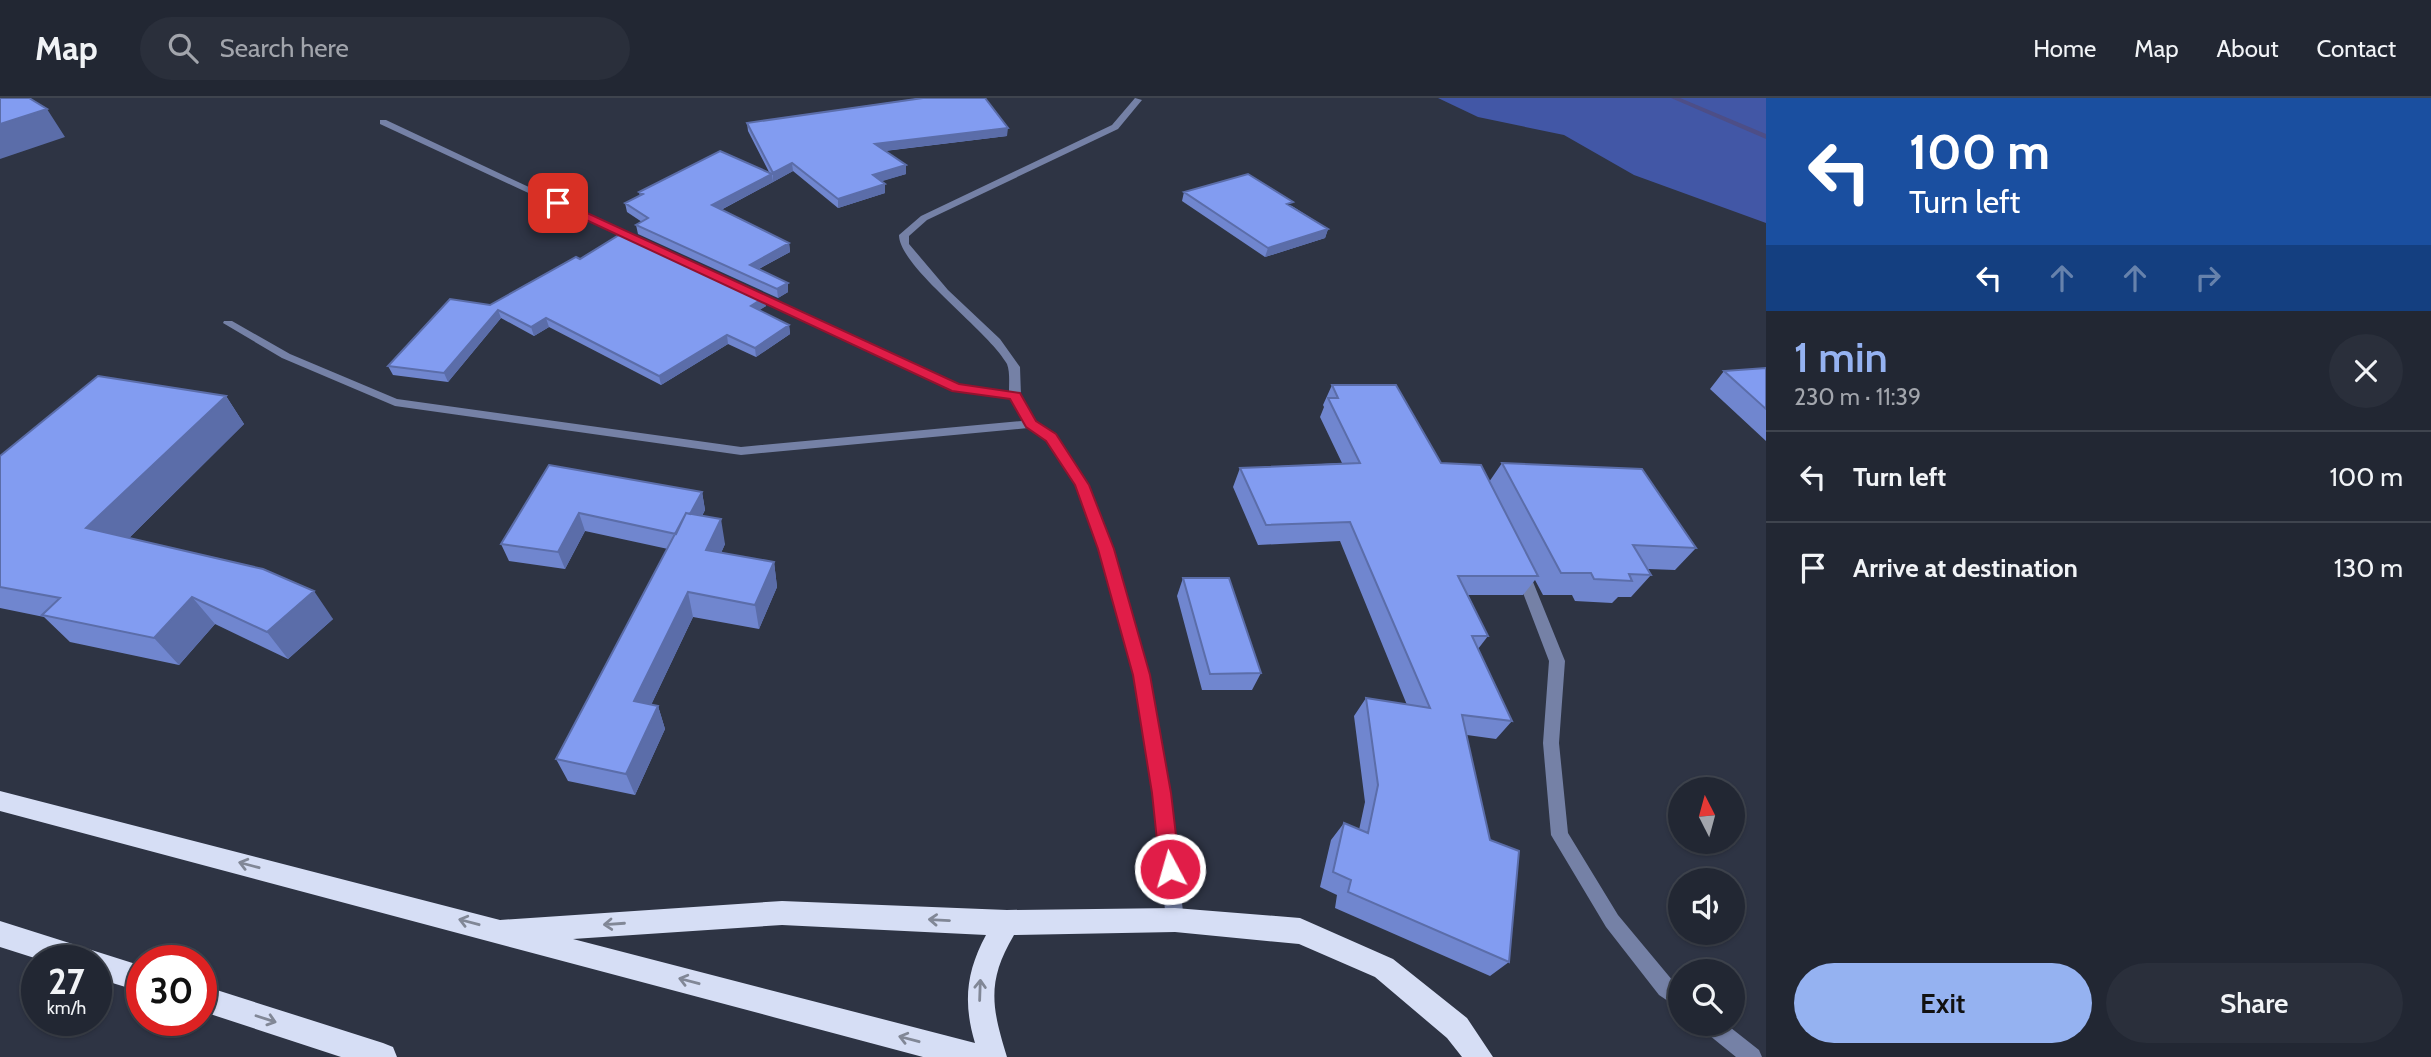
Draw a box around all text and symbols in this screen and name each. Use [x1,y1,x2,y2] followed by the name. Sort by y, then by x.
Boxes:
[140,17,630,80] search box
[35,28,98,68] text: Map
[164,29,202,67] icon: search
[220,32,349,64] text: Search here
[2033,34,2096,63] text: Home
[2134,34,2179,63] text: Map
[2217,34,2279,63] text: About
[2317,34,2396,63] text: Contact
[1909,122,2050,181] text: 100 m
[1794,126,1885,217] icon: left
[528,173,588,233] pin
[1909,182,2020,221] text: Turn left
[539,184,577,222] icon: arrive
[1970,259,2008,297] icon: left
[2043,259,2081,297] icon: ahead
[2116,259,2154,297] icon: ahead
[2189,259,2227,297] icon: right
[1794,331,1888,383] text: 1 min
[2329,334,2403,408] button: close
[1794,383,1921,411] text: 230 m · 11:39
[1794,458,1832,496] icon: left
[1853,461,1946,493] text: Turn left
[2330,461,2403,493] text: 100 m
[1794,549,1832,587] icon: arrive
[1853,552,2078,584] text: Arrive at destination
[2334,552,2403,584] text: 130 m
[1668,777,1745,854] north arrow
[1668,777,1745,1036] map controls
[1133,832,1207,906] position arrow
[238,858,260,871] one-way arrow
[1668,868,1745,945] button: sound
[928,913,951,926] one-way arrow
[459,915,481,928] one-way arrow
[603,918,626,931] one-way arrow
[126,945,217,1036] speed limit sign: 30
[1668,959,1745,1036] button: search
[48,960,85,1003] text: 27
[1794,963,2092,1043] button: Exit
[2106,963,2403,1043] button: Share
[679,974,701,987] one-way arrow
[974,979,987,1002] one-way arrow
[47,997,86,1019] text: km/h
[255,1014,277,1027] one-way arrow
[898,1032,920,1045] one-way arrow

